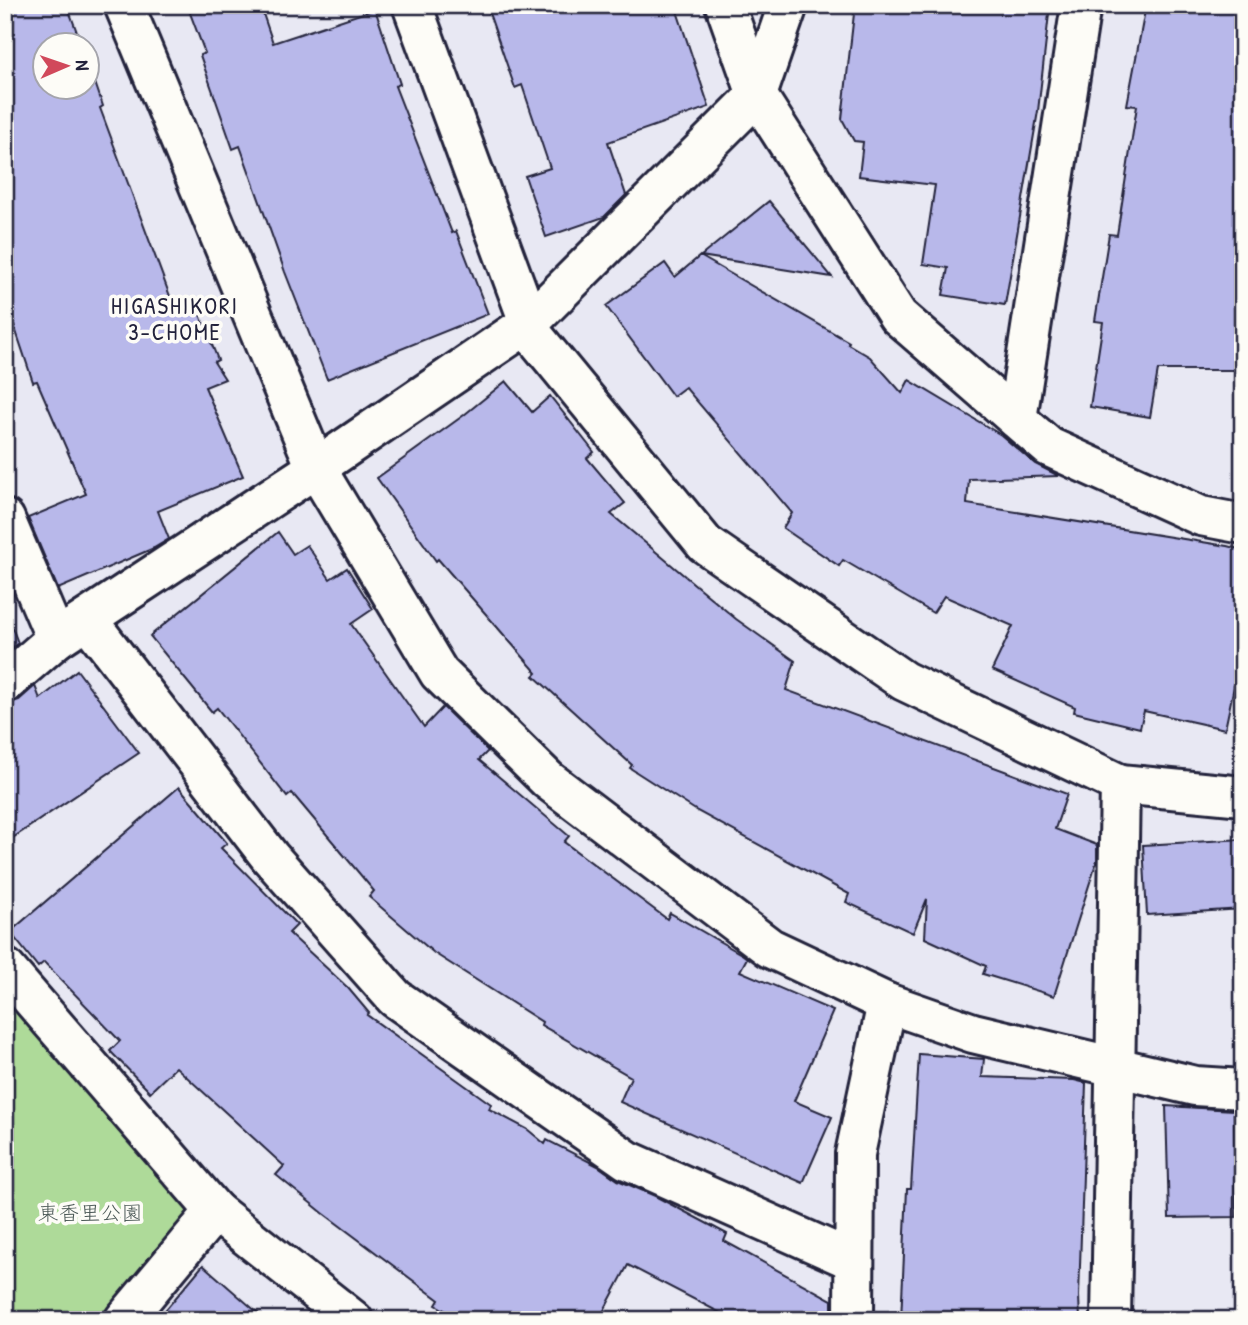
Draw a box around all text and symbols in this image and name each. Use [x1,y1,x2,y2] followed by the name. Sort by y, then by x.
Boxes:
[32,32,102,102] north arrow
[70,60,96,71] text: N
[111,290,239,347] district label: HIGASHIKORI 3-CHOME
[38,1198,143,1227] park label: 東香里公園

